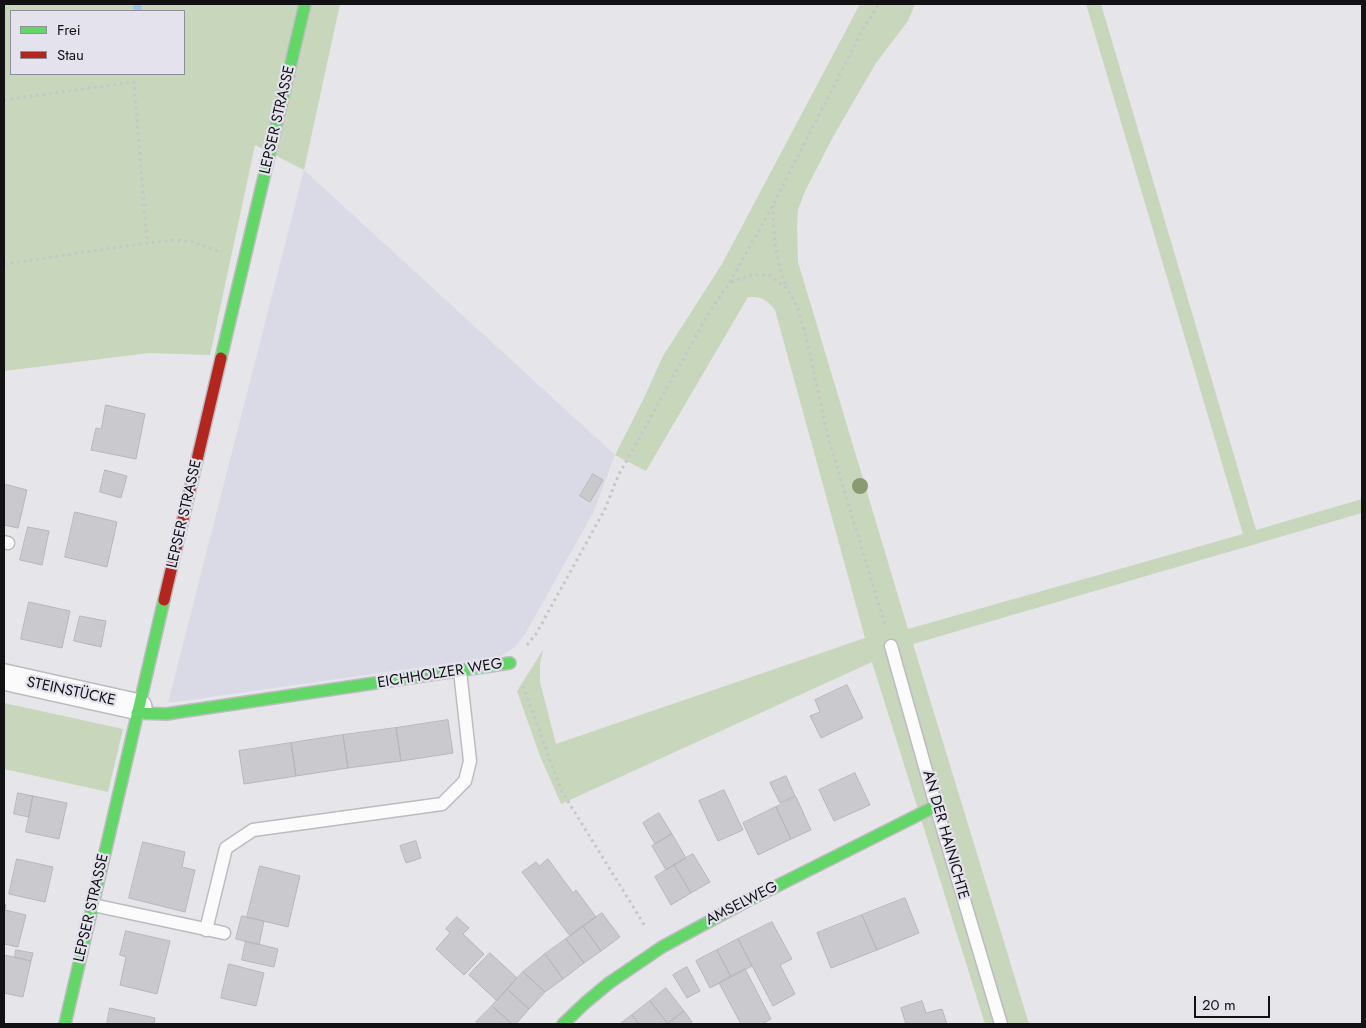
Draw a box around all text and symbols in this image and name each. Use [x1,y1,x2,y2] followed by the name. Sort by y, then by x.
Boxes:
[10,10,185,75] legend
[57,19,81,41] text: Frei
[57,44,84,66] text: Stau
[257,64,299,176] street label: LEPSER STRASSE
[164,458,206,570] street label: LEPSER STRASSE
[376,655,504,693] street label: EICHHOLZER WEG
[25,674,117,710] street label: STEINSTÜCKE
[918,768,972,902] street label: AN DER HAINICHTE
[71,852,113,964] street label: LEPSER STRASSE
[703,878,781,930] street label: AMSELWEG
[1196,986,1272,1018] scale bar
[1202,994,1236,1016] text: 20 m

